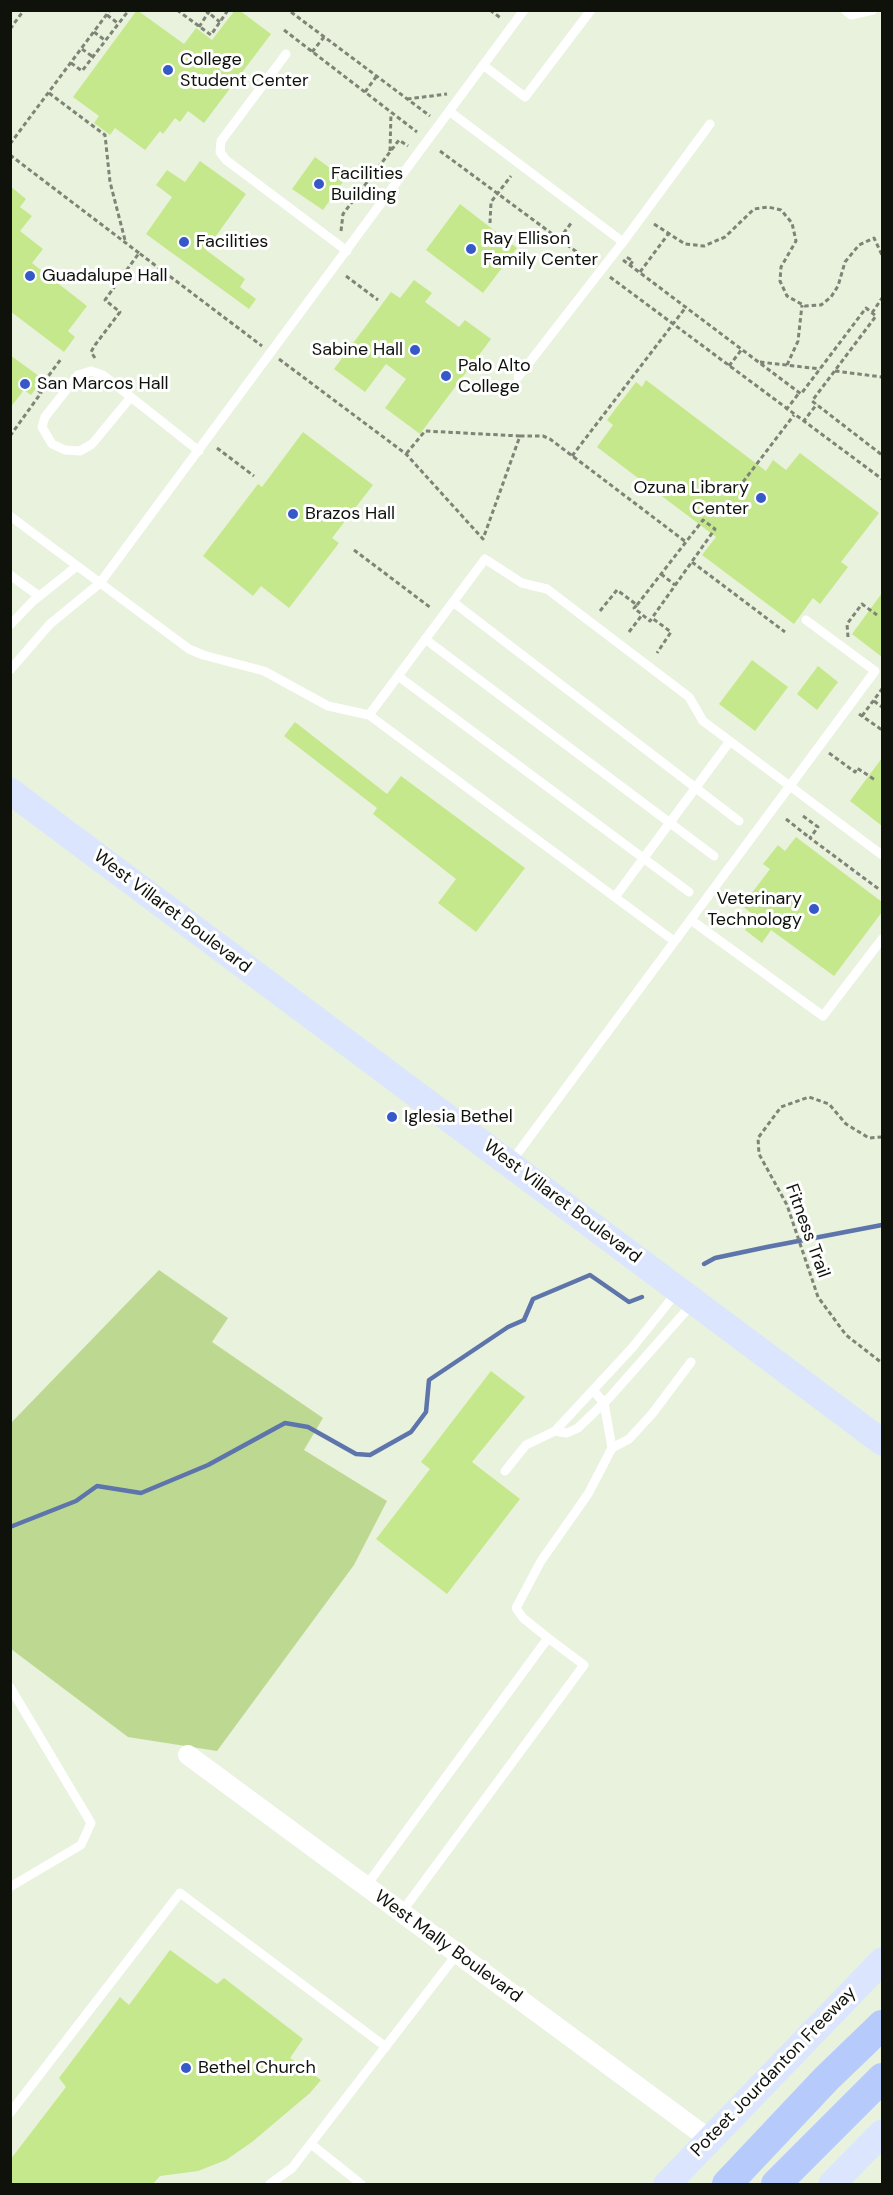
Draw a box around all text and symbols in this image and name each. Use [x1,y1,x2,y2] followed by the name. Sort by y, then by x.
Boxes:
[180,49,309,92] place label: College Student Center
[161,63,175,77] marker: College Student Center
[331,163,403,206] place label: Facilities Building
[312,177,326,191] marker: Facilities Building
[483,228,598,270] place label: Ray Ellison Family Center
[196,231,268,253] place label: Facilities
[177,235,191,249] marker: Facilities
[464,242,478,256] marker: Ray Ellison Family Center
[42,265,168,287] place label: Guadalupe Hall
[23,269,37,283] marker: Guadalupe Hall
[312,339,403,361] place label: Sabine Hall
[408,343,422,357] marker: Sabine Hall
[458,355,531,398] place label: Palo Alto College
[439,369,453,383] marker: Palo Alto College
[37,373,168,395] place label: San Marcos Hall
[18,377,32,391] marker: San Marcos Hall
[633,477,749,520] place label: Ozuna Library Center
[754,491,768,505] marker: Ozuna Library Center
[305,503,395,525] place label: Brazos Hall
[286,507,300,521] marker: Brazos Hall
[89,846,255,978] street label: West Villaret Boulevard
[707,888,802,930] place label: Veterinary Technology
[807,902,821,916] marker: Veterinary Technology
[404,1106,513,1128] place label: Iglesia Bethel
[385,1110,399,1124] marker: Iglesia Bethel
[479,1136,645,1268] street label: West Villaret Boulevard
[780,1181,834,1281] street label: Fitness Trail
[370,1886,526,2008] street label: West Mally Boulevard
[687,1982,861,2162] street label: Poteet Jourdanton Freeway
[198,2057,316,2079] place label: Bethel Church
[179,2061,193,2075] marker: Bethel Church

